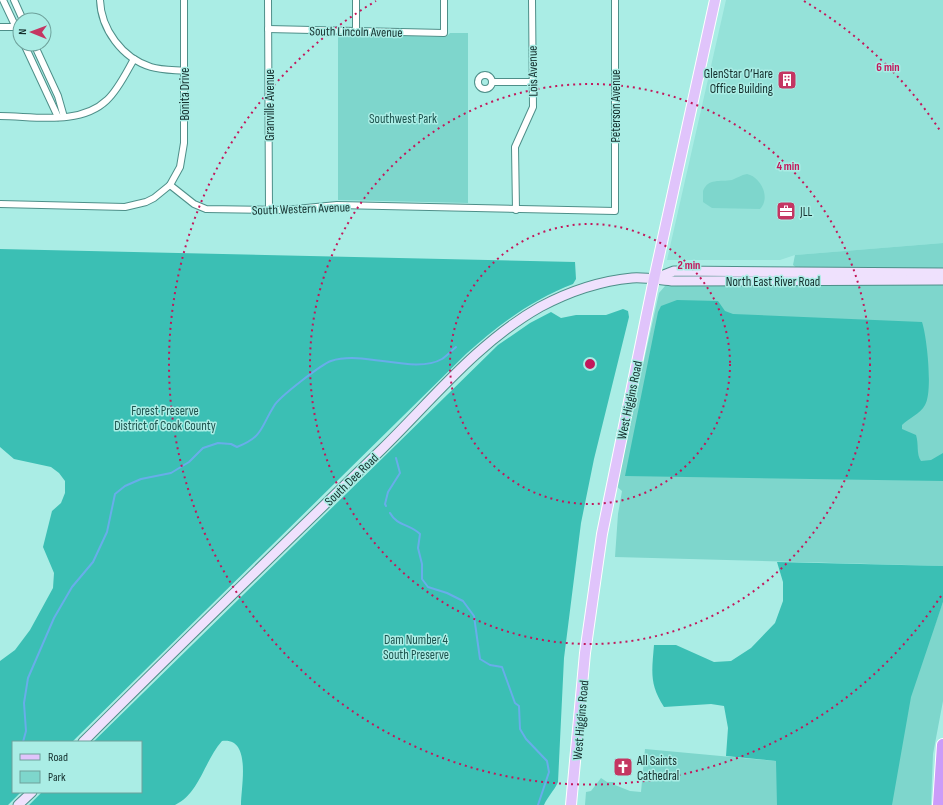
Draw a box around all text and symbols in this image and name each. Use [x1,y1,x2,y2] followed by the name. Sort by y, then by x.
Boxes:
[12,12,52,52] north arrow
[309,23,403,41] street label: South Lincoln Avenue
[16,29,29,35] text: N
[525,45,541,97] street label: Lois Avenue
[876,60,900,75] text: 6 min
[704,66,773,97] place label: GlenStar O’Hare Office Building
[177,68,193,120] street label: Bonita Drive
[262,69,278,141] street label: Granville Avenue
[776,69,798,91] building icon: GlenStar O’Hare Office Building
[608,70,624,142] street label: Peterson Avenue
[369,111,437,127] park label: Southwest Park
[776,159,800,174] text: 4 min
[252,199,350,219] street label: South Western Avenue
[775,200,797,222] office icon: JLL
[799,204,812,220] place label: JLL
[678,258,700,273] text: 2 min
[726,274,820,290] street label: North East River Road
[583,357,597,371] centre of rings
[614,359,646,441] street label: West Higgins Road
[114,403,216,434] park label: Forest Preserve District of Cook County
[321,450,382,509] street label: South Dee Road
[383,632,449,663] park label: Dam Number 4 South Preserve
[570,680,592,761] street label: West Higgins Road
[12,741,142,793] legend
[48,750,68,765] text: Road
[636,753,679,784] place label: All Saints Cathedral
[612,756,634,778] church icon: All Saints Cathedral
[48,770,66,785] text: Park

